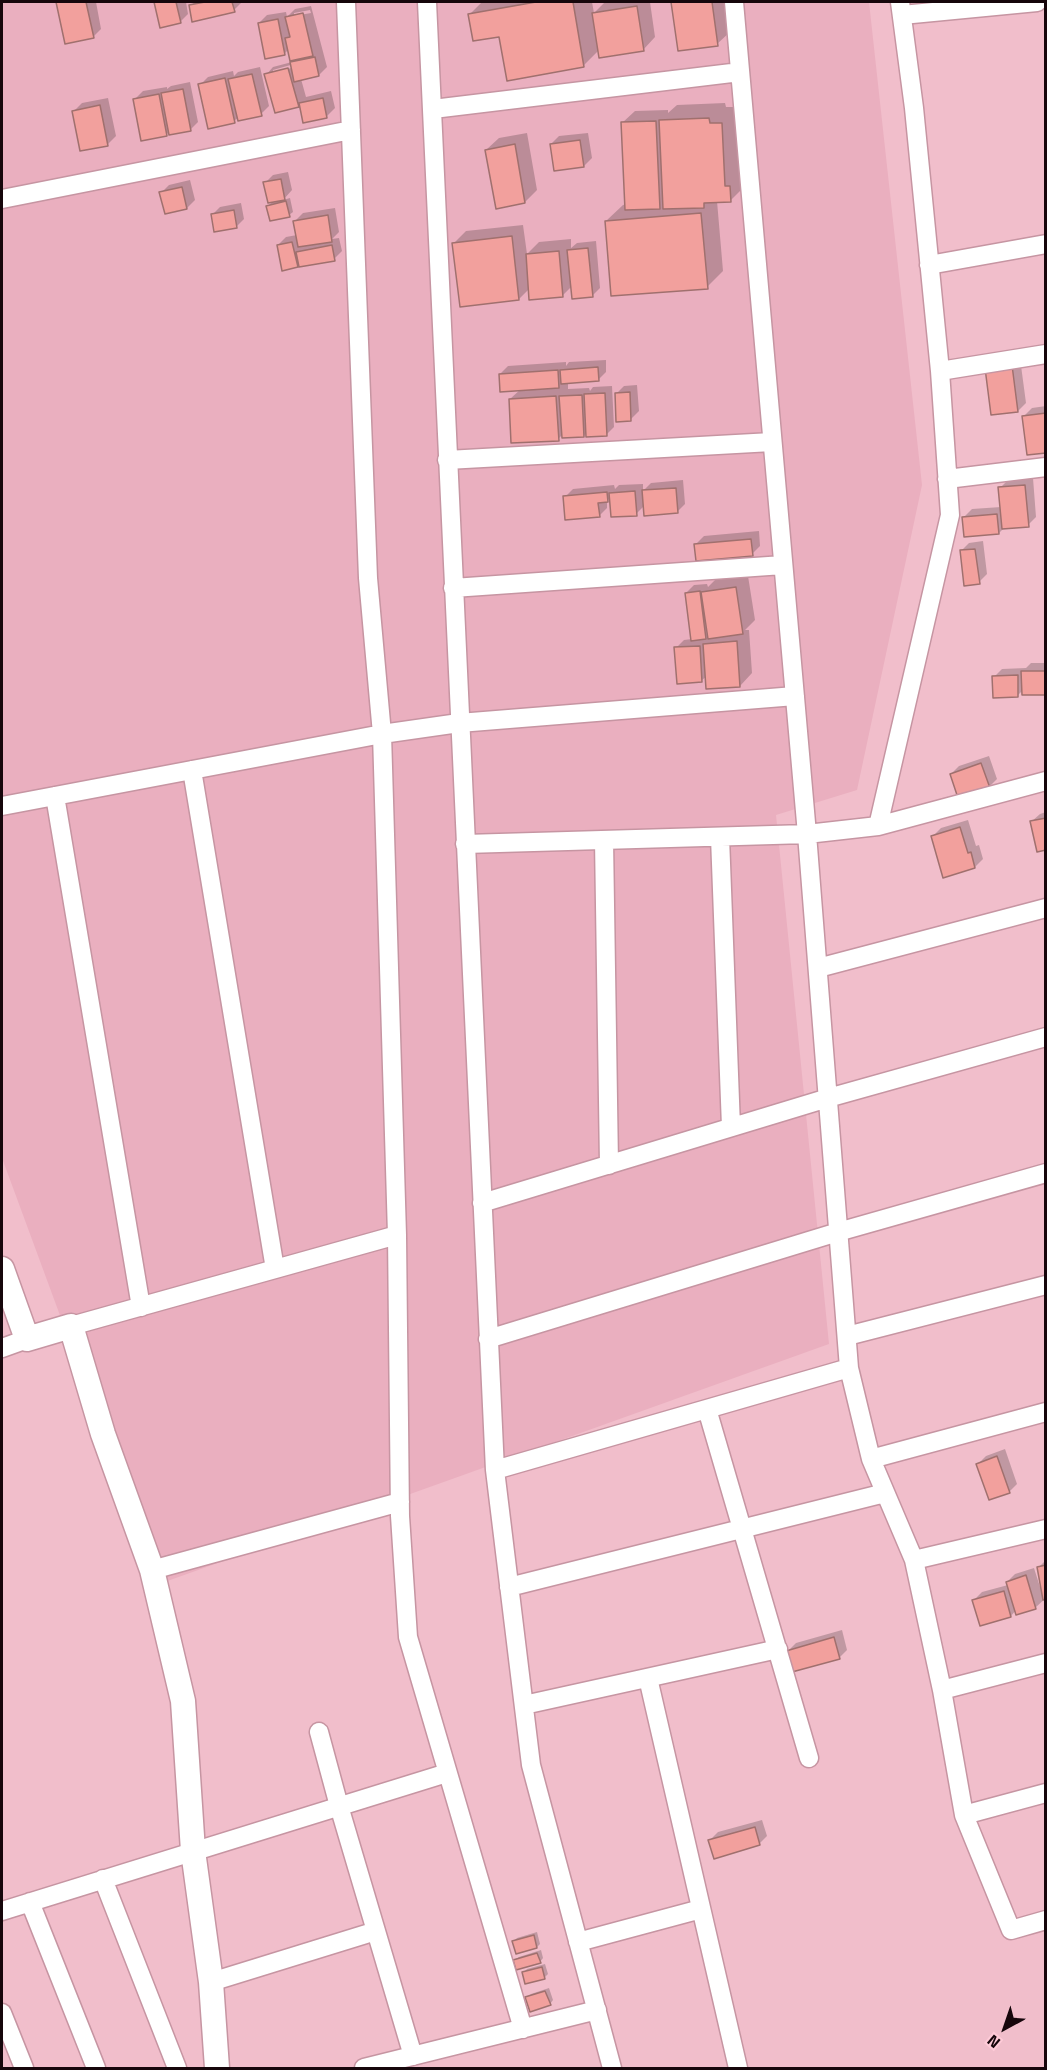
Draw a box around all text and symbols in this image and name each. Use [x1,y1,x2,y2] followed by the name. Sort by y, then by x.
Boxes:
[975,1998,1035,2058] north arrow
[981,2029,1005,2055] text: N

